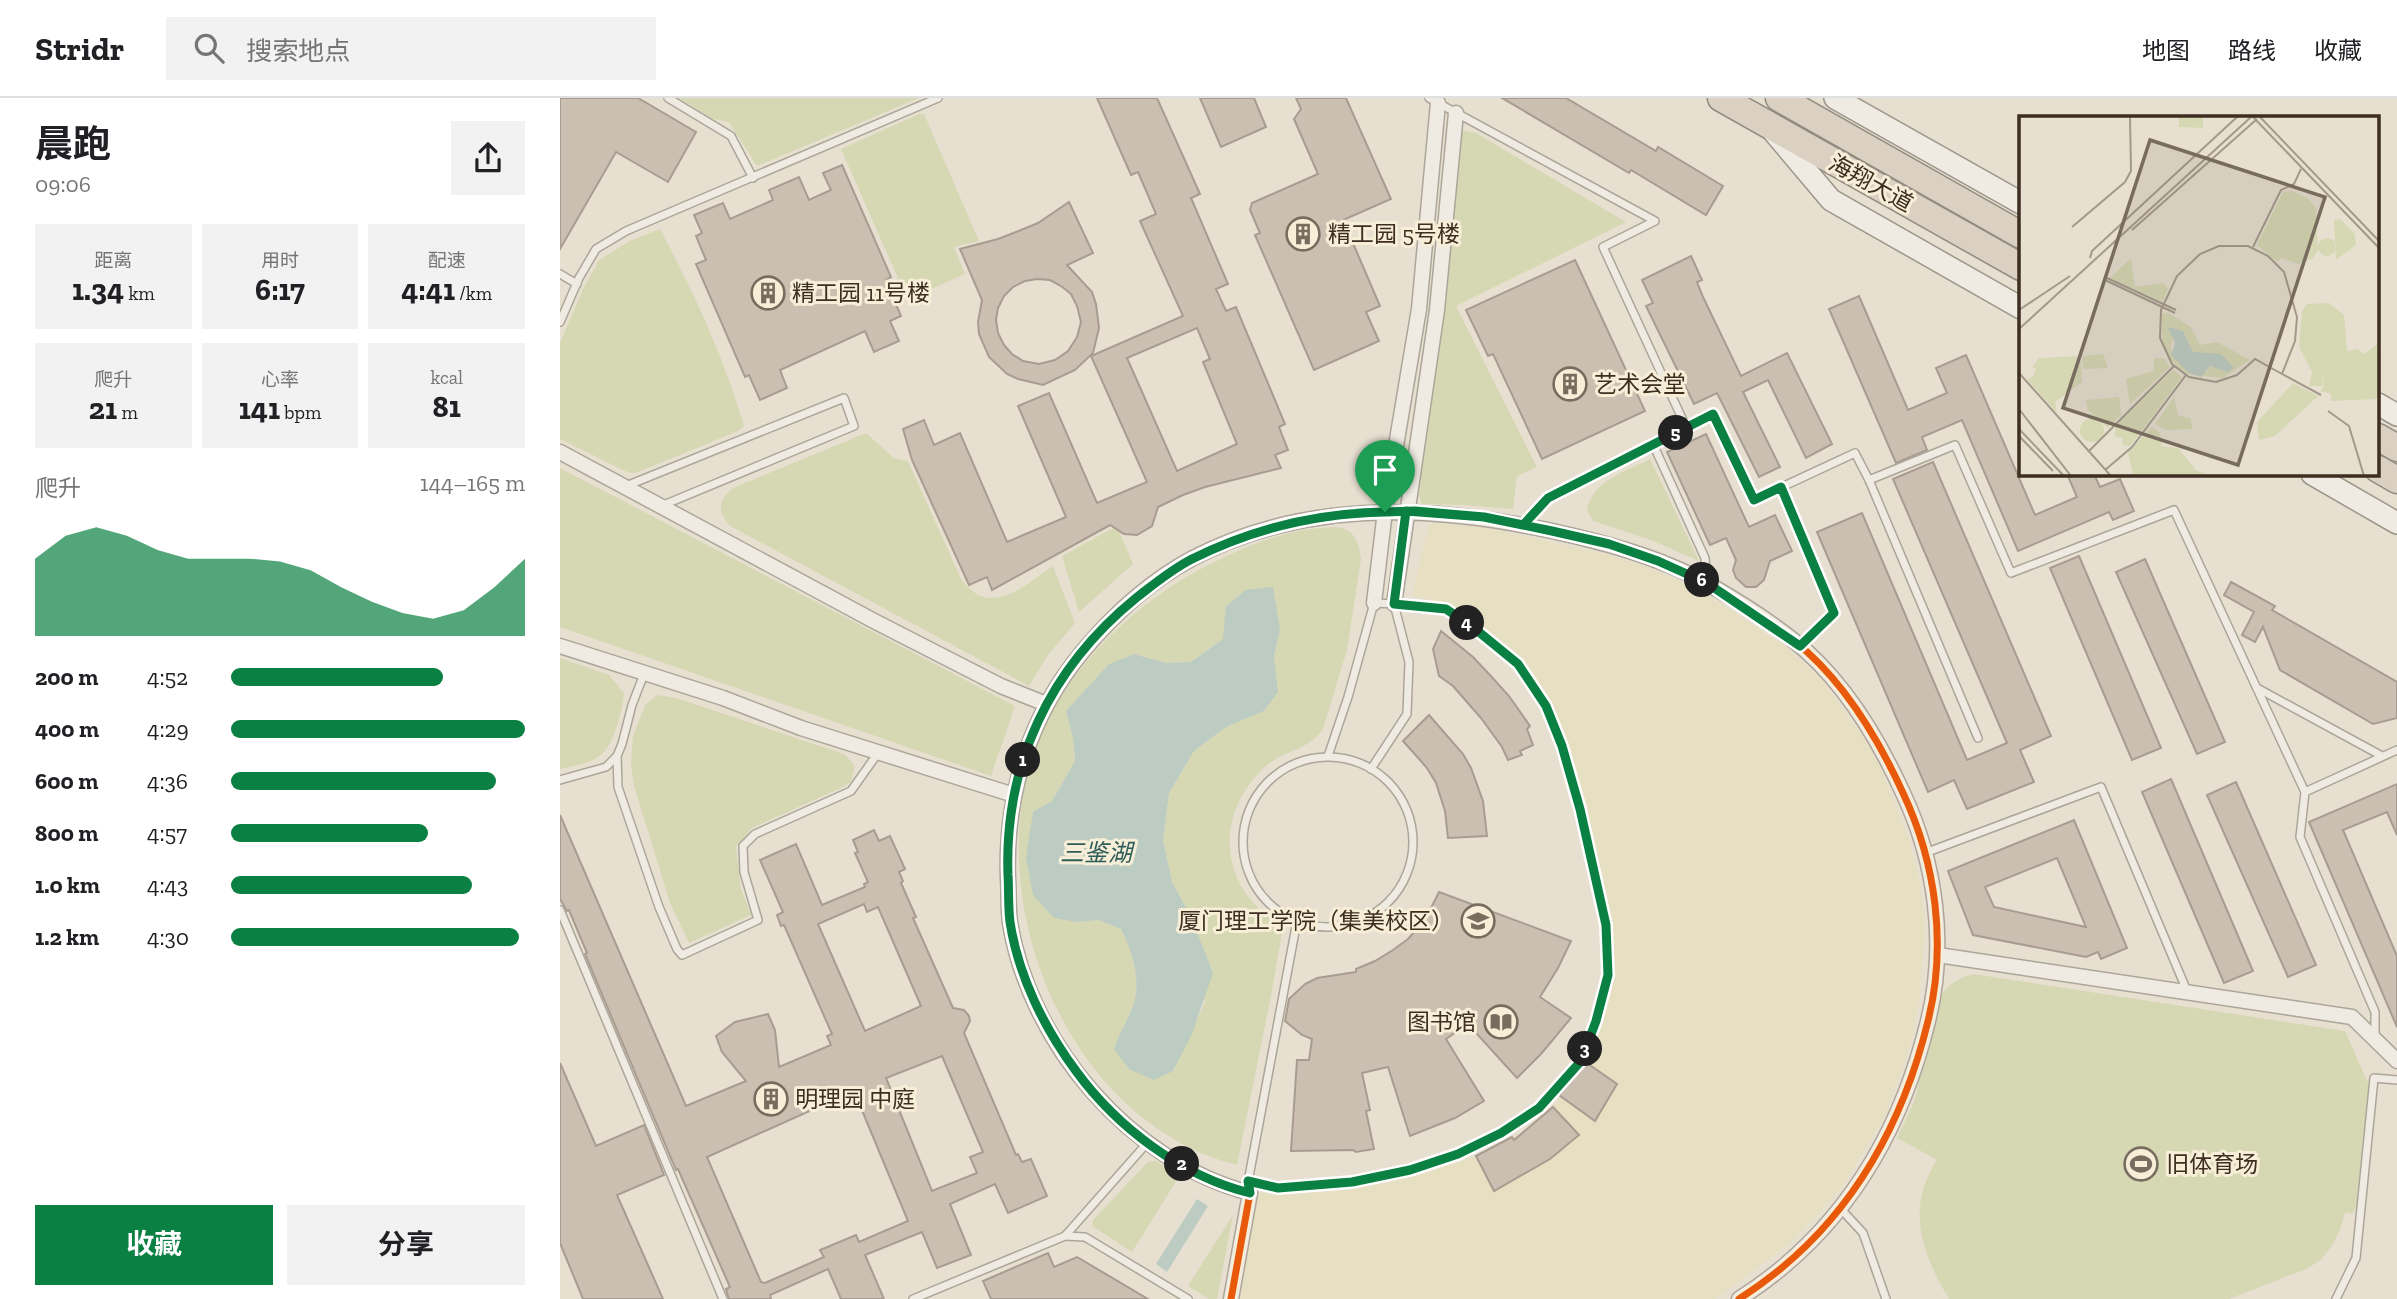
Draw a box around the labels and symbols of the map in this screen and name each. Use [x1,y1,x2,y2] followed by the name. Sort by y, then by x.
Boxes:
[2019,116,2380,476] inset map
[1824,148,1918,218] street label: 海翔大道
[1284,215,1322,253] building icon: 精工园 5号楼
[1328,220,1460,248] place label: 精工园 5号楼
[749,274,787,312] building icon: 精工园 11号楼
[792,279,930,307] place label: 精工园 11号楼
[1551,365,1589,403] building icon: 艺术会堂
[1594,370,1686,398] place label: 艺术会堂
[1658,416,1694,450] pin: 5
[1355,440,1415,512] pin
[1684,562,1720,598] pin: 6
[1450,606,1485,640] pin: 4
[1006,742,1040,778] pin: 1
[1060,838,1136,867] water label: 三鉴湖
[1459,902,1497,940] school or university icon: 厦门理工学院（集美校区）
[1178,907,1454,935] place label: 厦门理工学院（集美校区）
[1482,1003,1520,1041] library icon: 图书馆
[1407,1008,1476,1036] place label: 图书馆
[1567,1032,1602,1066] pin: 3
[752,1080,790,1118] building icon: 明理园 中庭
[795,1085,915,1113] place label: 明理园 中庭
[2122,1145,2160,1183] sports icon: 旧体育场
[1164,1146,1200,1182] pin: 2
[2166,1150,2258,1178] place label: 旧体育场

